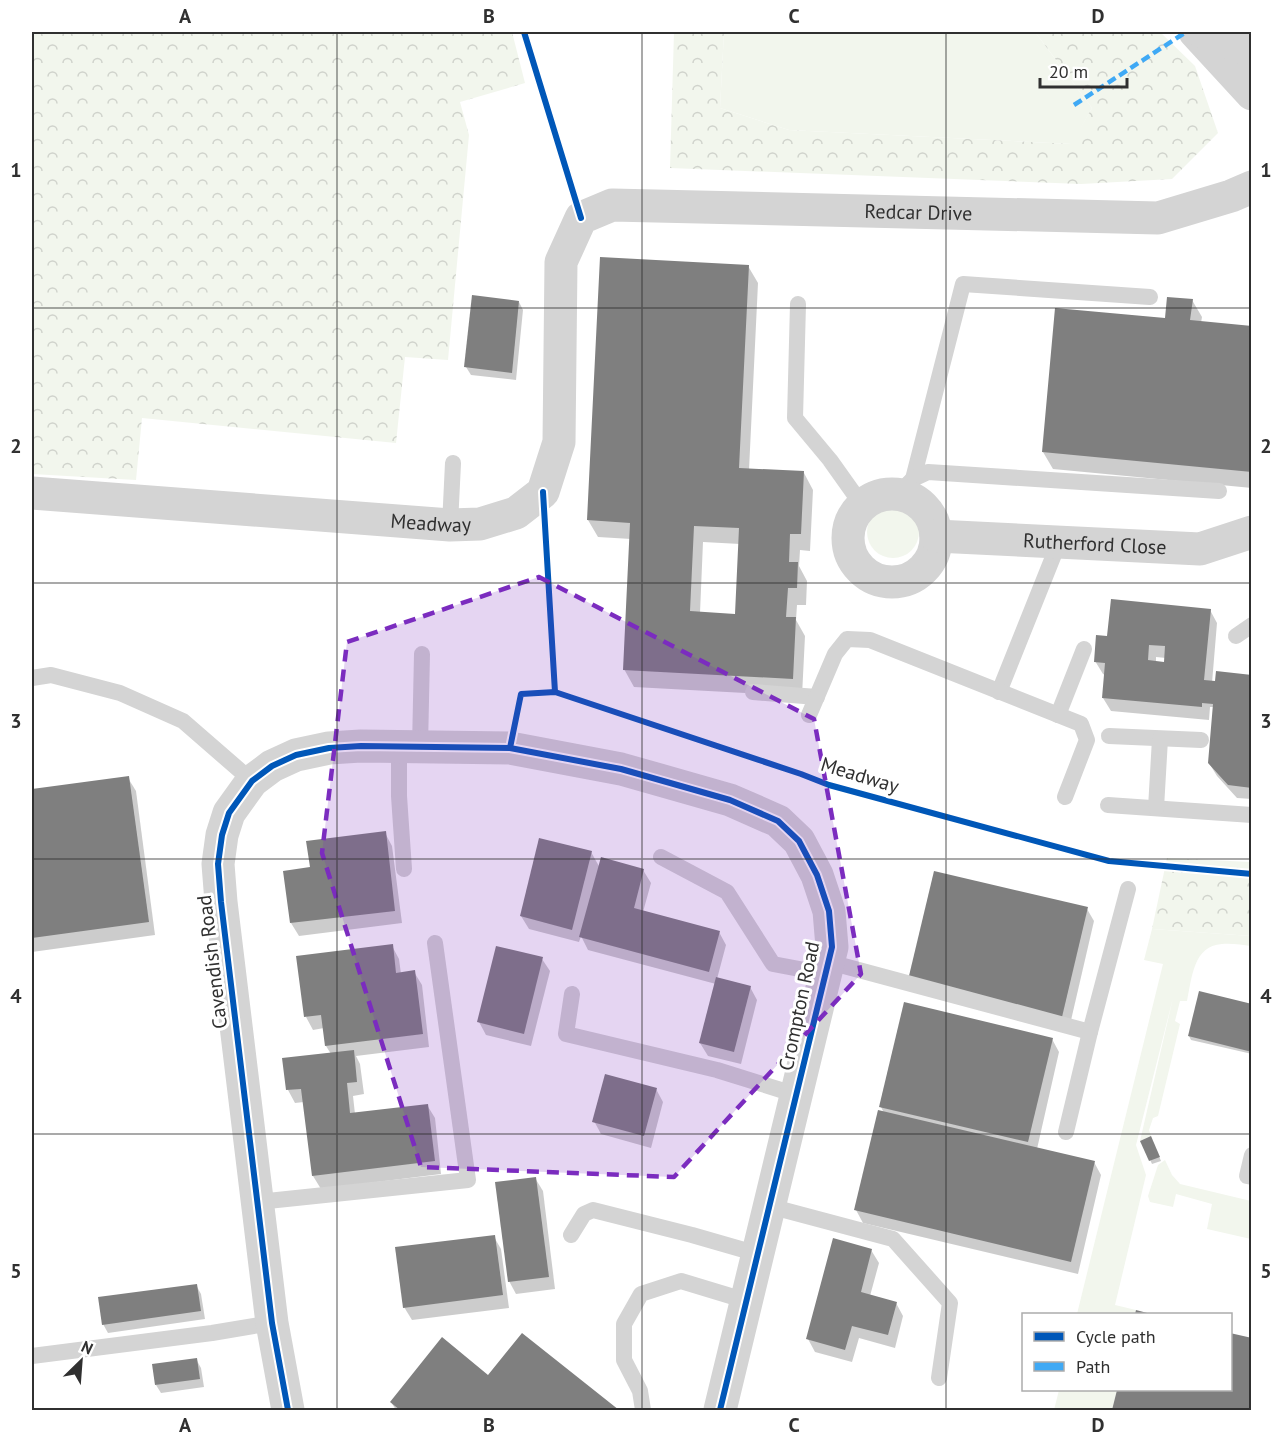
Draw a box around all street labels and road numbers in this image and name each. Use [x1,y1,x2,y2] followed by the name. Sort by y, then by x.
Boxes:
[864,198,973,227] street label: Redcar Drive
[390,507,472,538] street label: Meadway
[1022,527,1167,560] street label: Rutherford Close
[818,751,903,799] street label: Meadway
[191,894,233,1030] street label: Cavendish Road
[773,939,825,1073] street label: Crompton Road

